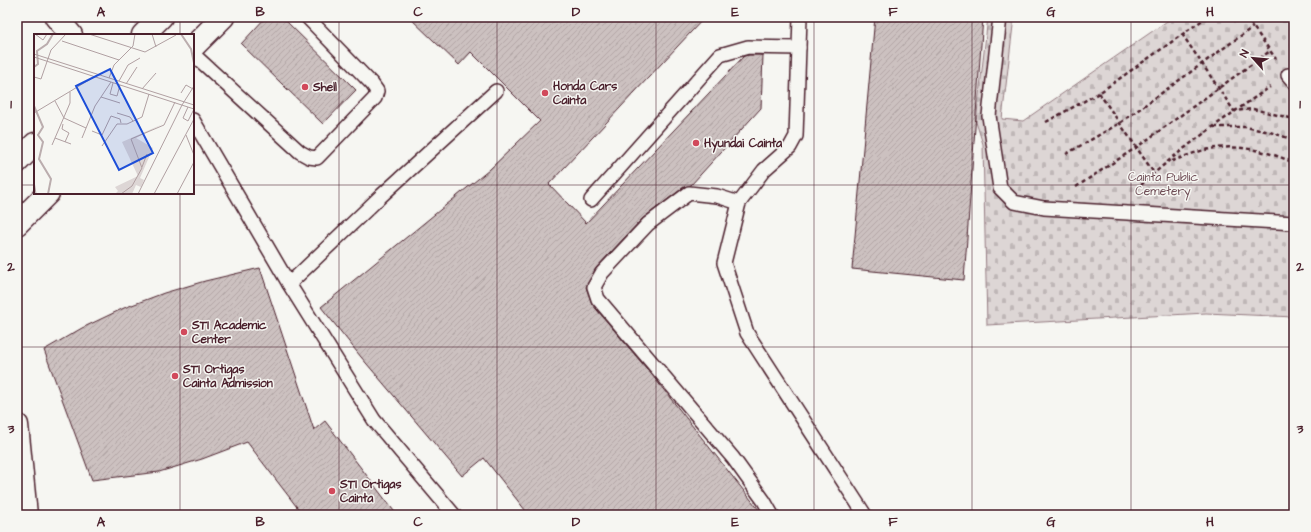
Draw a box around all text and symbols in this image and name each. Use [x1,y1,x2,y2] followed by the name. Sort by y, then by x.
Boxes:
[97,3,106,21] text: A
[255,3,265,21] text: B
[413,3,423,21] text: C
[572,3,581,21] text: D
[731,3,739,21] text: E
[888,3,898,21] text: F
[1046,3,1056,21] text: G
[1206,3,1214,21] text: H
[34,34,194,194] inset map
[1233,38,1273,78] north arrow
[1236,47,1253,60] text: N
[553,78,617,109] place label: Honda Cars Cainta
[312,79,337,96] place label: Shell
[300,82,310,92] marker: Shell
[540,88,550,98] marker: Honda Cars Cainta
[10,95,12,113] text: 1
[1299,95,1301,113] text: 1
[704,135,783,153] place label: Hyundai Cainta
[691,138,701,148] marker: Hyundai Cainta
[1128,169,1198,201] park label: Cainta Public Cemetery
[6,258,15,276] text: 2
[1295,258,1304,276] text: 2
[191,317,267,348] place label: STI Academic Center
[179,327,189,337] marker: STI Academic Center
[182,361,273,392] place label: STI Ortigas Cainta Admission
[170,371,180,381] marker: STI Ortigas Cainta Admission
[7,420,15,438] text: 3
[1296,420,1304,438] text: 3
[339,476,401,507] place label: STI Ortigas Cainta
[327,486,337,496] marker: STI Ortigas Cainta
[97,513,106,531] text: A
[255,513,265,531] text: B
[413,513,423,531] text: C
[572,513,581,531] text: D
[731,513,739,531] text: E
[888,513,898,531] text: F
[1046,513,1056,531] text: G
[1206,513,1214,531] text: H

